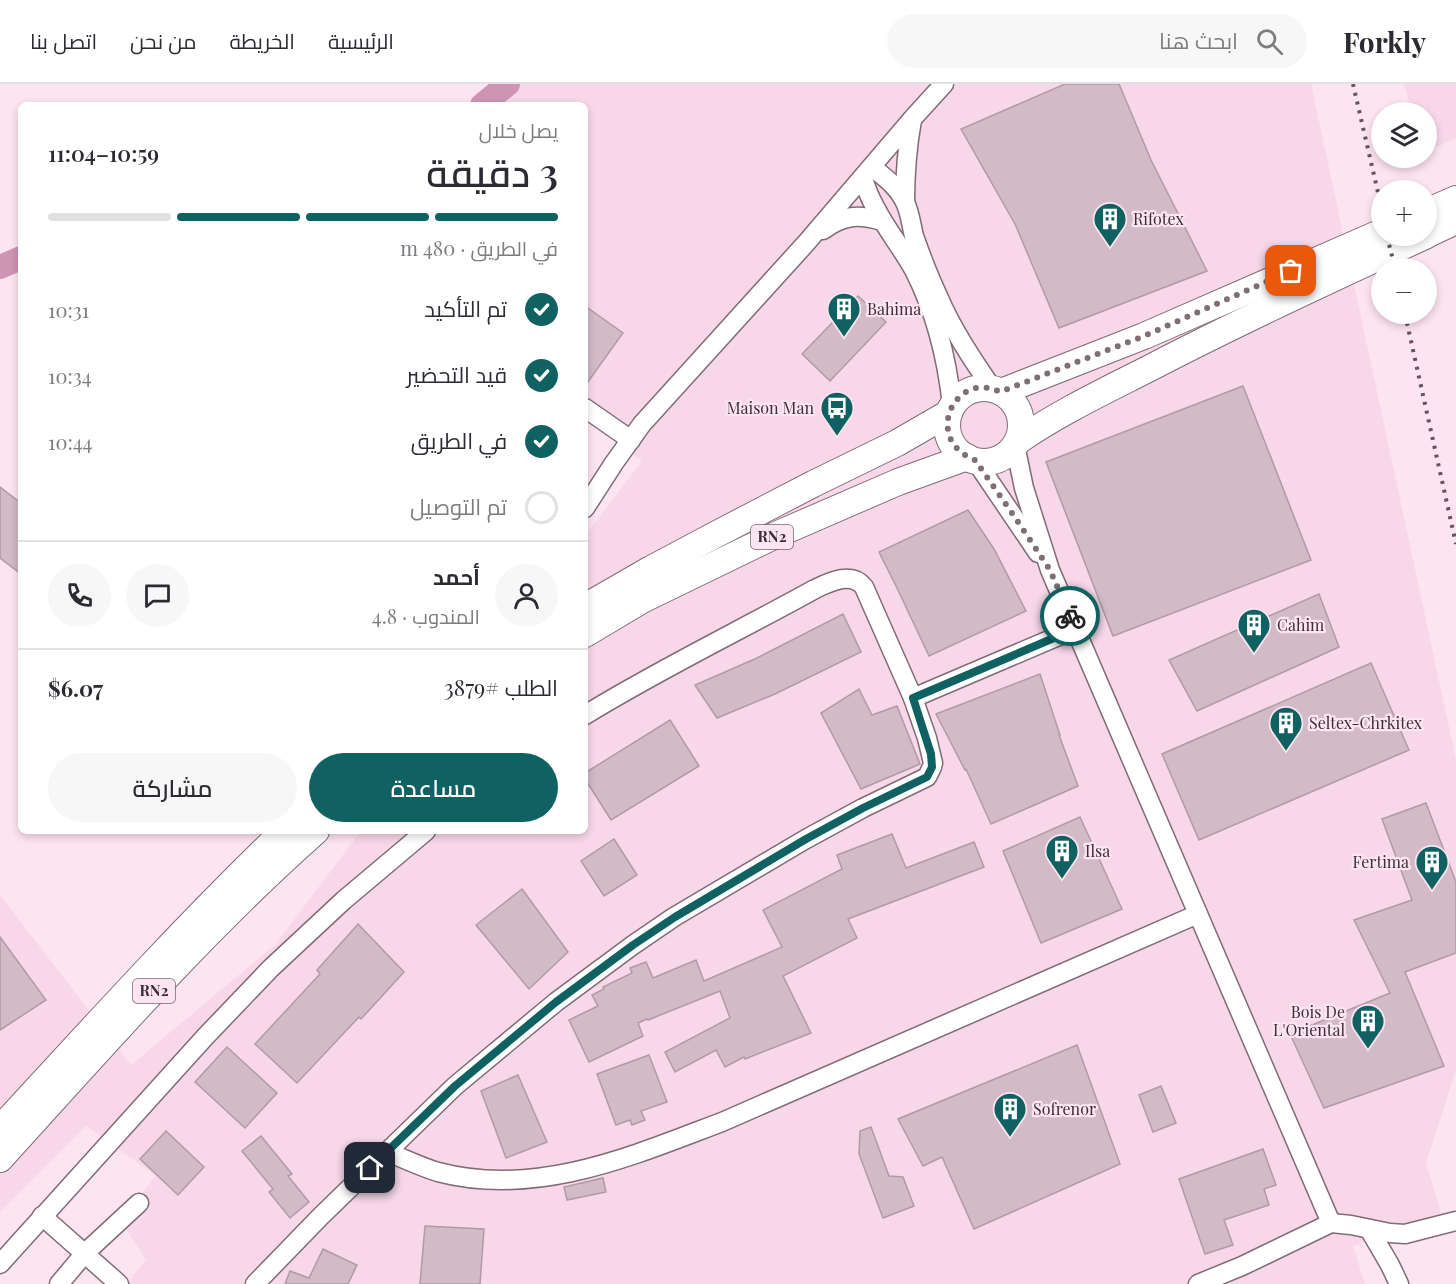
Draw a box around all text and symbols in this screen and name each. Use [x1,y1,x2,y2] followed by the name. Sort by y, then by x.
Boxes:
[887,14,1307,68] search box
[1343,23,1426,60] text: Forkly
[1159,25,1238,55] text: ابحث هنا
[1253,25,1286,58] icon: search
[30,26,97,54] text: اتصل بنا
[130,26,196,54] text: من نحن
[229,26,295,54] text: الخريطة
[328,26,394,54] text: الرئيسية
[1371,102,1437,324] map controls
[1371,102,1437,168] button: layers
[479,116,558,143] text: يصل خلال
[48,138,159,168] text: 10:59–11:04
[426,145,558,197] text: 3 دقيقة
[1371,180,1437,246] button: +
[1092,201,1128,248] building icon: Rifotex
[1133,208,1184,229] place label: Rifotex
[400,234,558,261] text: في الطريق · 480 m
[1265,245,1316,296] pin
[1274,254,1307,287] icon: bag
[1371,258,1437,324] button: −
[826,291,862,338] building icon: Bahima
[424,293,507,323] text: تم التأكيد
[525,293,558,326] icon: check
[48,296,89,323] text: 10:31
[867,298,921,319] place label: Bahima
[406,359,507,389] text: قيد التحضير
[525,359,558,392] icon: check
[48,362,92,389] text: 10:34
[819,390,855,437] bus stop icon: Maison Man
[727,397,814,418] place label: Maison Man
[411,425,507,455] text: في الطريق
[525,425,558,458] icon: check
[48,428,92,455] text: 10:44
[410,491,507,521] text: تم التوصيل
[751,525,793,549] road number: RN2
[433,561,480,591] text: أحمد
[48,564,111,627] button: phone
[126,564,189,627] button: chat
[495,564,558,627] button: person
[1040,586,1100,646] courier
[1054,600,1087,633] icon: bike
[372,602,480,629] text: المندوب · 4.8
[1236,607,1272,654] building icon: Cahim
[1277,614,1324,635] place label: Cahim
[444,672,558,702] text: الطلب #3879
[48,673,103,703] text: $6.07
[1268,705,1304,752] building icon: Seltex-Chrkitex
[1309,712,1423,733] place label: Seltex-Chrkitex
[48,753,297,822] button: مشاركة
[309,753,558,822] button: مساعدة
[1044,833,1080,880] building icon: Ilsa
[1085,840,1110,861] place label: Ilsa
[1414,844,1450,891] building icon: Fertima
[1353,851,1409,872] place label: Fertima
[133,979,175,1003] road number: RN2
[1273,1001,1345,1040] place label: Bois De L'Oriental
[1350,1003,1386,1050] building icon: Bois De L'Oriental
[992,1091,1028,1138] building icon: Sofrenor
[1033,1098,1096,1119] place label: Sofrenor
[344,1142,395,1193] pin
[353,1151,386,1184] icon: home

